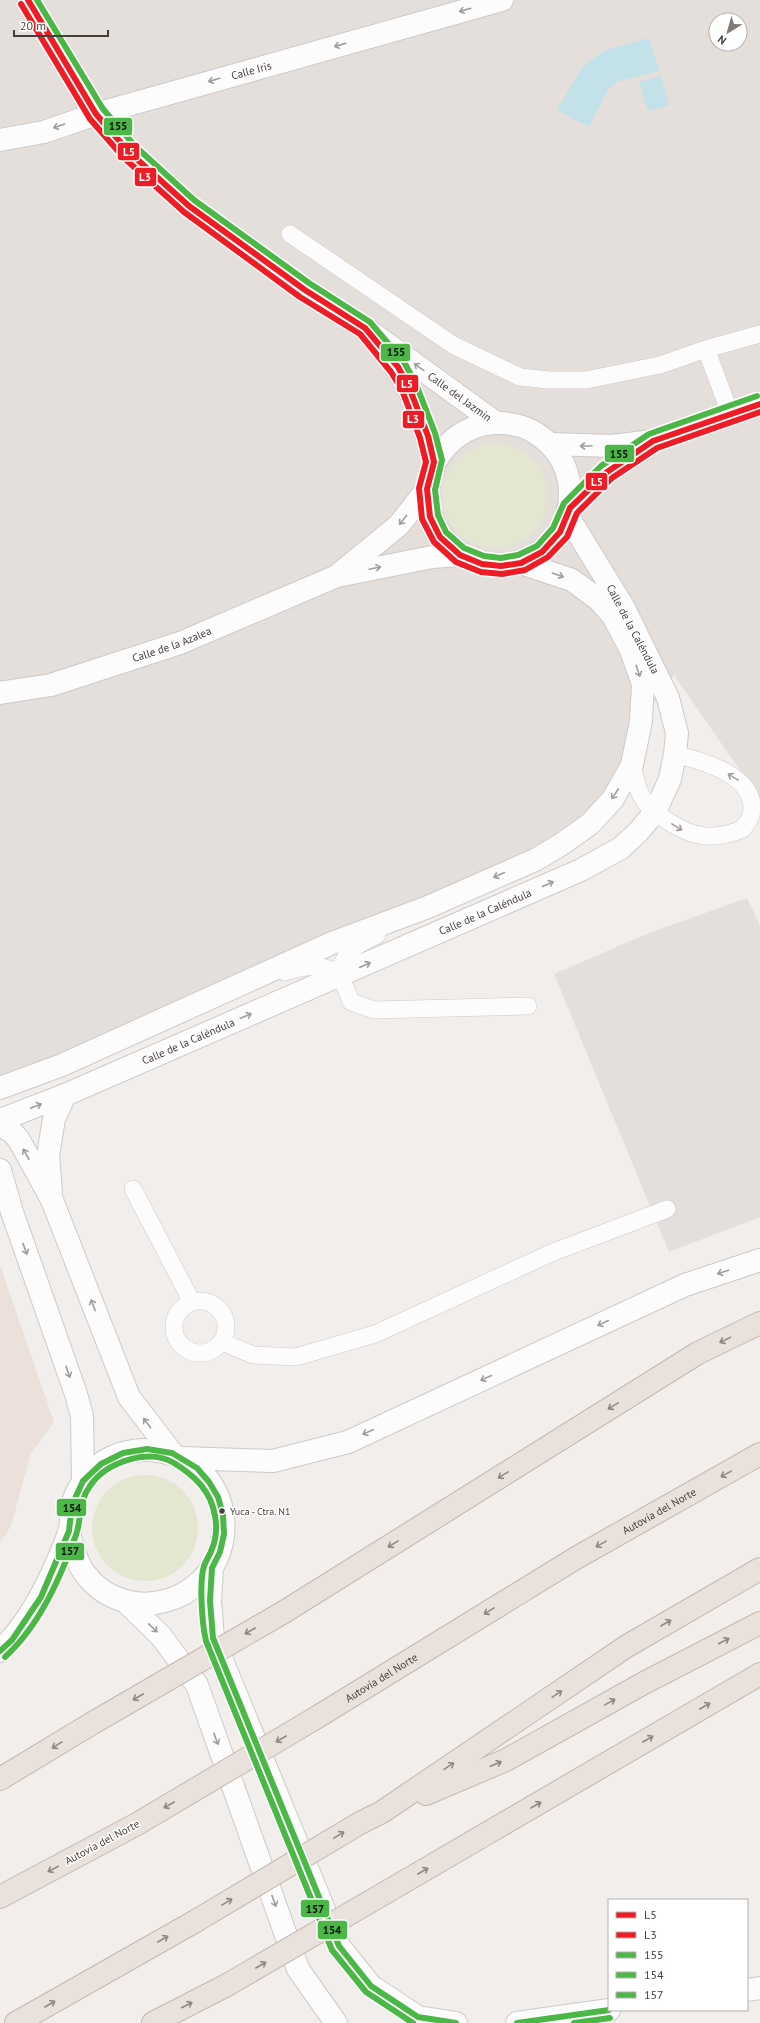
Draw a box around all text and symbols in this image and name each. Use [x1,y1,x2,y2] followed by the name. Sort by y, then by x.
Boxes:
[458,7,471,15] one-way arrow
[14,12,108,38] scale bar
[708,12,748,52] north arrow
[20,18,46,33] text: 20 m
[715,32,729,48] text: N
[333,42,346,50] one-way arrow
[230,58,273,83] street label: Calle Iris
[208,77,221,85] one-way arrow
[103,117,133,136] line badge: 155
[109,119,127,133] text: 155
[53,123,65,131] one-way arrow
[117,142,140,161] line badge: L5
[123,145,135,159] text: L5
[134,167,157,187] line badge: L3
[139,170,151,184] text: L3
[380,343,411,362] line badge: 155
[387,345,405,359] text: 155
[413,363,424,371] one-way arrow
[425,369,494,425] street label: Calle del Jazmín
[396,374,419,393] line badge: L5
[401,377,413,391] text: L5
[402,410,425,429] line badge: L3
[407,412,419,426] text: L3
[580,442,593,449] one-way arrow
[604,444,635,463] line badge: 155
[610,447,628,461] text: 155
[585,472,608,491] line badge: L5
[591,475,603,489] text: L5
[399,514,407,525] one-way arrow
[368,563,381,571] one-way arrow
[552,571,564,579] one-way arrow
[603,582,663,676] street label: Calle de la Caléndula
[130,623,213,665] street label: Calle de la Azalea
[635,664,642,677] one-way arrow
[728,773,739,781] one-way arrow
[611,789,619,800] one-way arrow
[671,823,682,831] one-way arrow
[493,872,505,880] one-way arrow
[542,880,554,888] one-way arrow
[437,885,534,938] street label: Calle de la Caléndula
[359,961,371,968] one-way arrow
[240,1012,252,1019] one-way arrow
[140,1015,237,1068] street label: Calle de la Caléndula
[30,1102,42,1110] one-way arrow
[22,1148,30,1160] one-way arrow
[21,1243,29,1255] one-way arrow
[717,1269,730,1276] one-way arrow
[89,1300,97,1312] one-way arrow
[598,1320,610,1327] one-way arrow
[719,1337,731,1344] one-way arrow
[65,1365,73,1377] one-way arrow
[480,1375,492,1382] one-way arrow
[608,1402,619,1410] one-way arrow
[143,1417,152,1428] one-way arrow
[362,1429,374,1437] one-way arrow
[720,1470,732,1478] one-way arrow
[497,1471,509,1479] one-way arrow
[620,1484,699,1537] street label: Autovía del Norte
[56,1498,87,1517] line badge: 154
[63,1501,82,1515] text: 154
[230,1505,290,1518] place label: Yuca - Ctra. N1
[217,1506,227,1516] marker: Yuca - Ctra. N1
[387,1540,399,1548] one-way arrow
[595,1541,607,1549] one-way arrow
[55,1542,85,1561] line badge: 157
[61,1544,79,1558] text: 157
[483,1608,495,1616] one-way arrow
[660,1619,672,1627] one-way arrow
[147,1623,157,1632] one-way arrow
[245,1628,257,1636] one-way arrow
[718,1637,730,1644] one-way arrow
[342,1650,421,1705] street label: Autovía del Norte
[551,1689,563,1697] one-way arrow
[132,1693,144,1701] one-way arrow
[603,1698,615,1706] one-way arrow
[699,1701,711,1709] one-way arrow
[213,1733,220,1746] one-way arrow
[275,1735,287,1743] one-way arrow
[642,1735,654,1743] one-way arrow
[51,1741,63,1749] one-way arrow
[489,1760,501,1768] one-way arrow
[443,1762,454,1770] one-way arrow
[163,1801,175,1809] one-way arrow
[530,1801,542,1809] one-way arrow
[62,1816,142,1868] street label: Autovía del Norte
[333,1831,345,1839] one-way arrow
[47,1865,59,1873] one-way arrow
[417,1866,429,1874] one-way arrow
[271,1895,278,1908] one-way arrow
[221,1897,233,1905] one-way arrow
[300,1899,330,1918] line badge: 157
[608,1899,748,2011] legend
[306,1902,324,1916] text: 157
[644,1907,657,1922] text: L5
[317,1920,348,1940] line badge: 154
[323,1923,342,1937] text: 154
[644,1927,657,1942] text: L3
[157,1935,169,1943] one-way arrow
[644,1947,664,1962] text: 155
[255,1961,267,1969] one-way arrow
[644,1967,664,1982] text: 154
[644,1987,664,2002] text: 157
[44,1999,56,2007] one-way arrow
[181,2001,193,2008] one-way arrow

